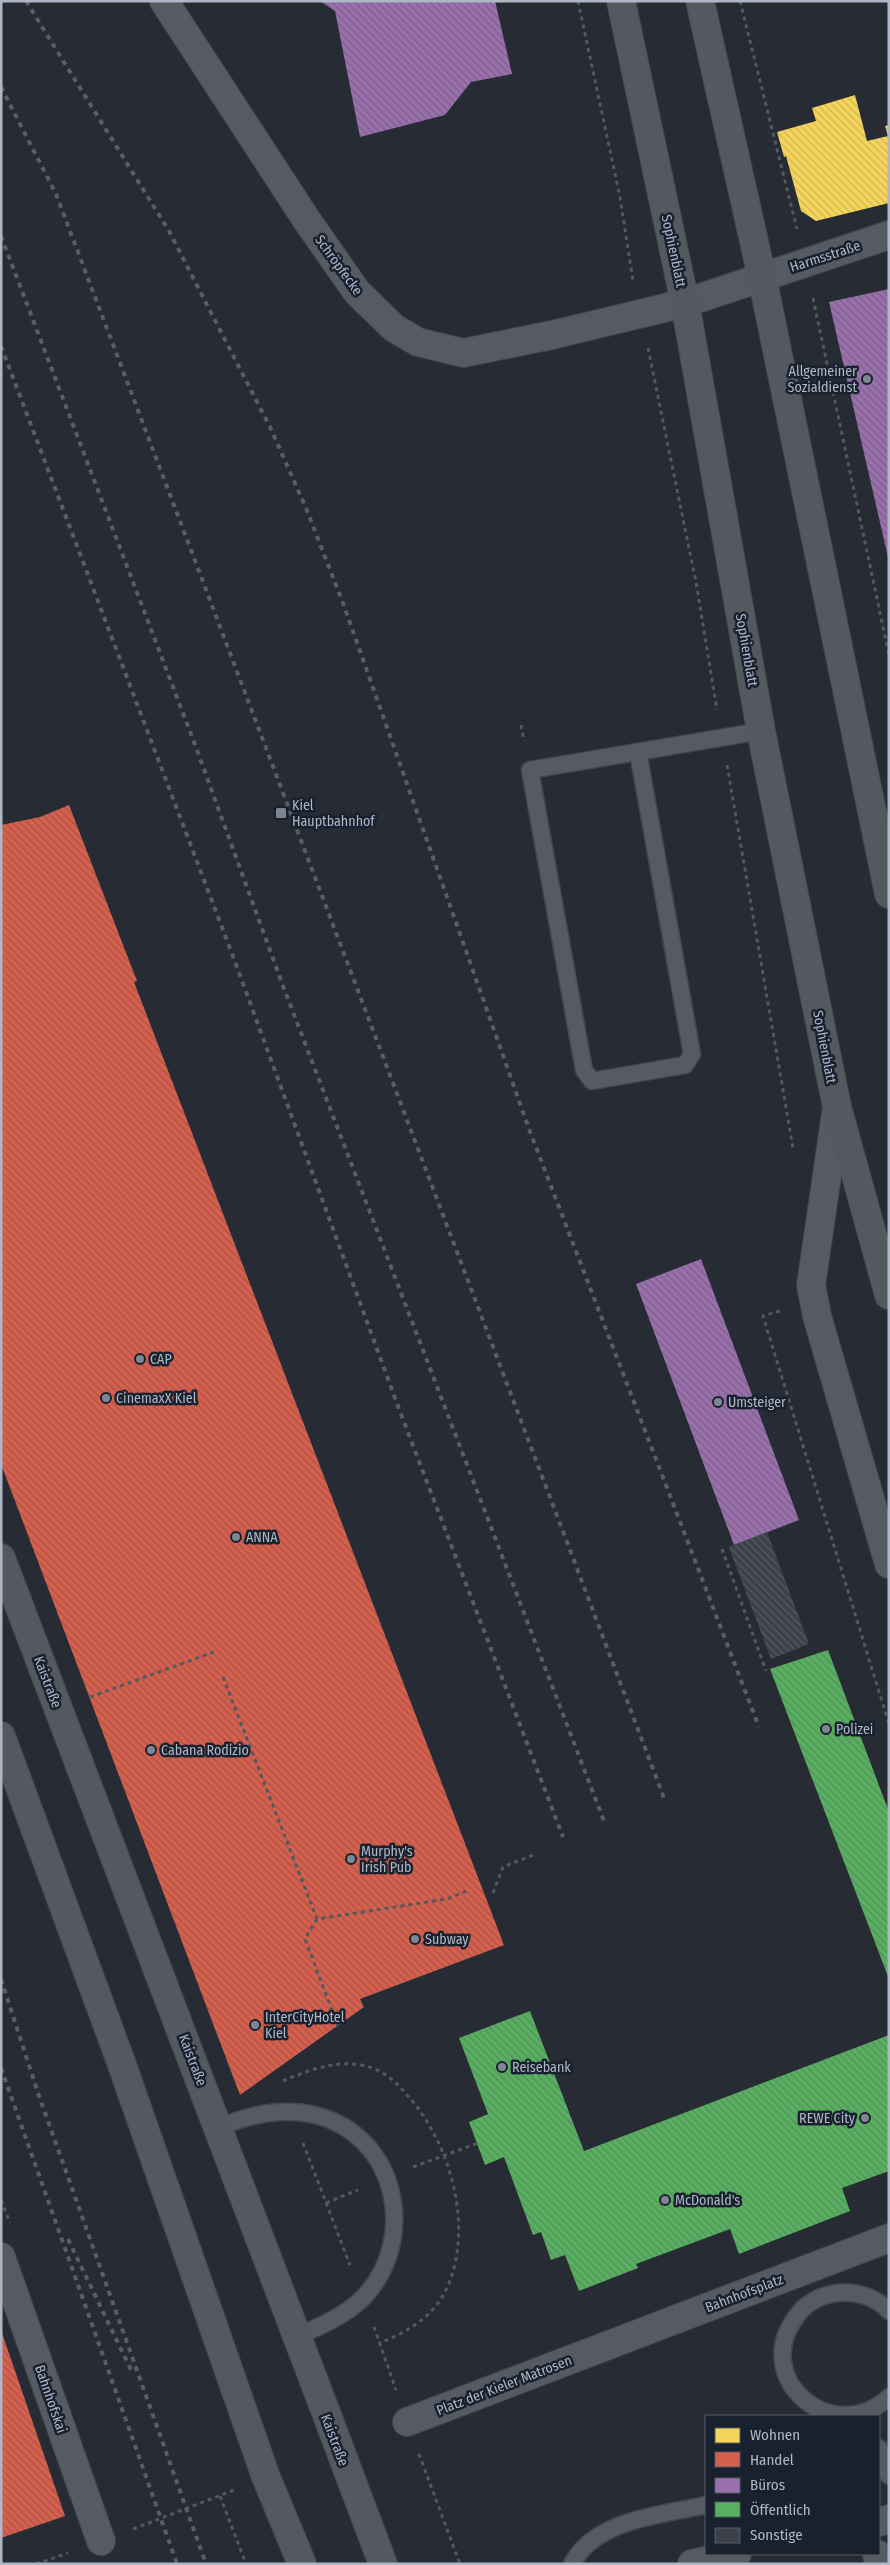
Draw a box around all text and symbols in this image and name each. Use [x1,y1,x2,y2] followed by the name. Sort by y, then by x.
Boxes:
[657,213,690,289] street label: Sophienblatt
[311,232,366,299] street label: Schröpfecke
[788,237,863,276] street label: Harmsstraße
[788,363,857,396] place label: Allgemeiner Sozialdienst
[861,373,873,385] marker: Allgemeiner Sozialdienst
[732,612,761,688] street label: Sophienblatt
[292,797,376,830] place label: Kiel Hauptbahnhof
[274,806,288,820] marker: Kiel Hauptbahnhof
[809,1009,840,1085] street label: Sophienblatt
[150,1351,172,1368] place label: CAP
[134,1353,146,1365] marker: CAP
[116,1390,197,1407] place label: CinemaxX Kiel
[100,1392,112,1404] marker: CinemaxX Kiel
[728,1394,786,1411] place label: Umsteiger
[712,1396,724,1408] marker: Umsteiger
[246,1529,278,1546] place label: ANNA
[230,1531,242,1543] marker: ANNA
[30,1654,65,1710] street label: Kaistraße
[836,1721,873,1738] place label: Polizei
[820,1723,832,1735] marker: Polizei
[161,1742,249,1759] place label: Cabana Rodizio
[145,1744,157,1756] marker: Cabana Rodizio
[361,1843,413,1876] place label: Murphy's Irish Pub
[345,1853,357,1865] marker: Murphy's Irish Pub
[425,1931,469,1948] place label: Subway
[409,1933,421,1945] marker: Subway
[265,2009,345,2042] place label: InterCityHotel Kiel
[249,2019,261,2031] marker: InterCityHotel Kiel
[175,2032,210,2088] street label: Kaistraße
[512,2059,571,2076] place label: Reisebank
[496,2061,508,2073] marker: Reisebank
[799,2110,856,2127] place label: REWE City
[859,2112,871,2124] marker: REWE City
[675,2192,740,2209] place label: McDonald's
[659,2194,671,2206] marker: McDonald's
[703,2271,786,2316] street label: Bahnhofsplatz
[434,2352,574,2419] street label: Platz der Kieler Matrosen
[31,2363,70,2435] street label: Bahnhofskai
[317,2412,352,2468] street label: Kaistraße
[705,2415,880,2555] legend
[750,2426,800,2444] text: Wohnen
[750,2451,794,2469] text: Handel
[750,2476,785,2494] text: Büros
[750,2501,811,2519] text: Öffentlich
[750,2526,803,2544] text: Sonstige

